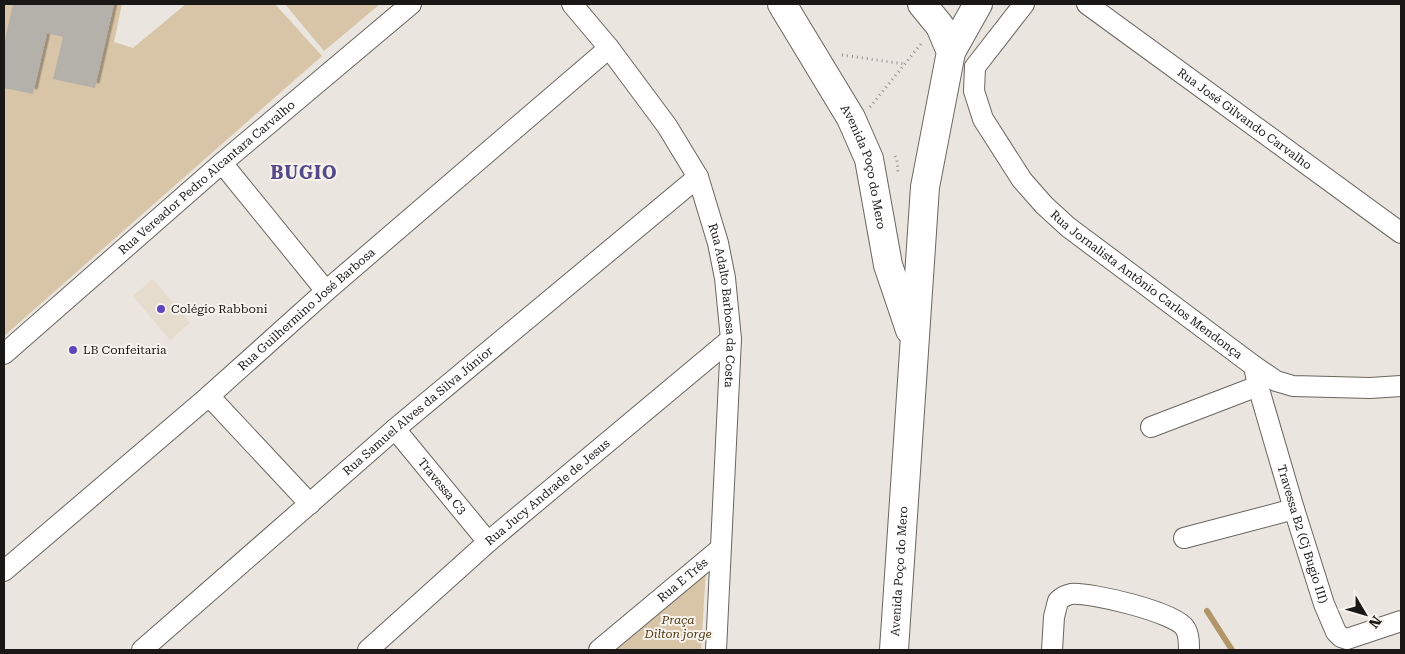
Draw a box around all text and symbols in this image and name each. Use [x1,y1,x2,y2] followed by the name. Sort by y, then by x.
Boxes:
[1175,65,1314,173] street label: Rua José Gilvando Carvalho
[116,98,298,257] street label: Rua Vereador Pedro Alcantara Carvalho
[838,102,888,230] street label: Avenida Poço do Mero
[270,162,338,183] district label: BUGIO
[1048,207,1246,362] street label: Rua Jornalista Antônio Carlos Mendonça
[705,222,738,388] street label: Rua Adalto Barbosa da Costa
[235,245,378,374] street label: Rua Guilhermino José Barbosa
[171,302,268,316] place label: Colégio Rabboni
[155,303,167,315] marker: Colégio Rabboni
[83,343,167,357] place label: LB Confeitaria
[67,344,79,356] marker: LB Confeitaria
[340,344,496,478] street label: Rua Samuel Alves da Silva Júnior
[482,436,613,548] street label: Rua Jucy Andrade de Jesus
[415,455,469,517] street label: Travessa C3
[1274,463,1330,605] street label: Travessa B2 (Cj Bugio III)
[888,506,911,637] street label: Avenida Poço do Mero
[655,555,711,605] street label: Rua E Três
[1340,589,1390,639] north arrow
[644,613,711,641] park label: Praça Dilton jorge
[1365,613,1385,631] text: N

